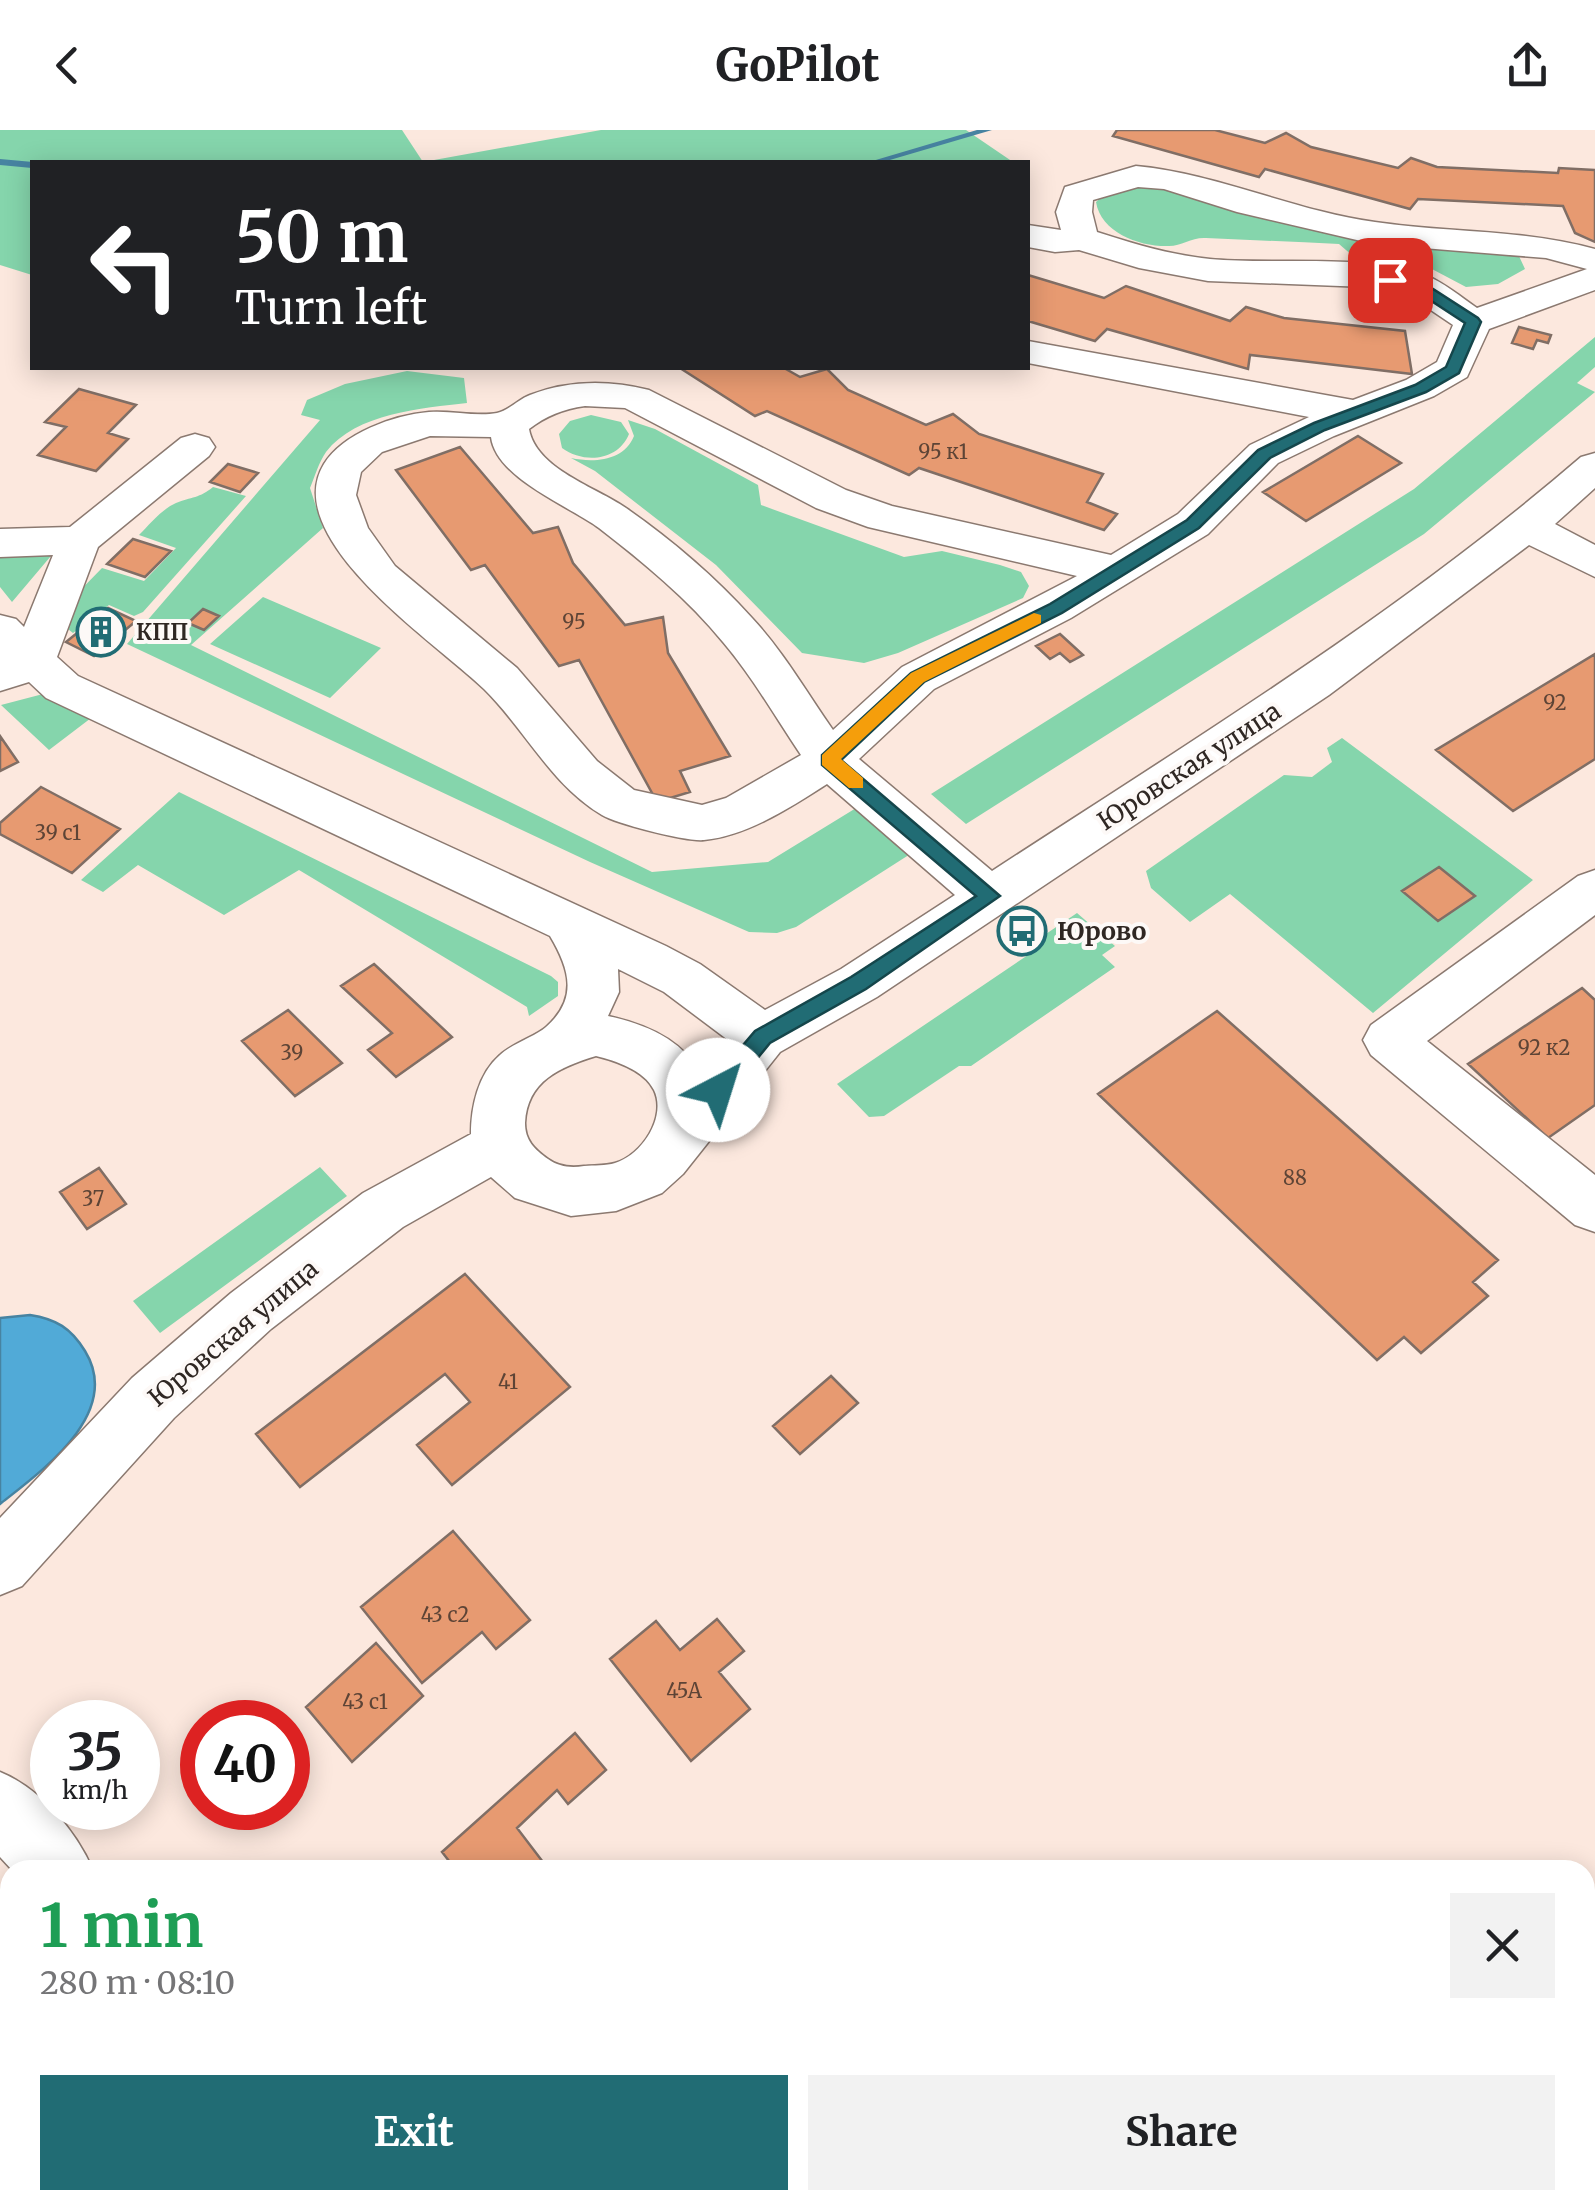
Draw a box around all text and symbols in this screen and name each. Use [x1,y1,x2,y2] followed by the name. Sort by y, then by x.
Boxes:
[715,37,880,93] text: GoPilot
[40,38,95,93] icon: back
[1500,38,1555,93] icon: share
[235,193,408,281] text: 50 m
[70,200,200,330] icon: left
[1348,238,1433,323] pin
[1363,253,1418,308] icon: arrive
[235,280,427,336] text: Turn left
[918,439,968,464] house number: 95 к1
[75,606,127,658] building icon: КПП
[562,609,586,634] house number: 95
[136,618,188,646] place label: КПП
[1543,690,1567,715] house number: 92
[1091,695,1287,837] street label: Юровская улица
[35,820,81,845] house number: 39 с1
[996,905,1048,957] bus stop icon: Юрово
[1057,915,1146,947] place label: Юрово
[1518,1035,1570,1060] house number: 92 к2
[666,1038,770,1142] position arrow
[281,1040,303,1065] house number: 39
[1283,1165,1307,1190] house number: 88
[82,1186,104,1211] house number: 37
[142,1253,324,1413] street label: Юровская улица
[498,1369,518,1394] house number: 41
[421,1602,469,1627] house number: 43 с2
[666,1678,703,1703] house number: 45А
[342,1689,388,1714] house number: 43 с1
[180,1700,310,1830] speed limit sign: 40
[67,1721,123,1784] text: 35
[62,1774,128,1806] text: km/h
[40,1888,203,1963] text: 1 min
[1450,1893,1555,1998] button: close
[40,1963,235,2003] text: 280 m · 08:10
[40,2075,788,2190] button: Exit
[808,2075,1555,2190] button: Share

